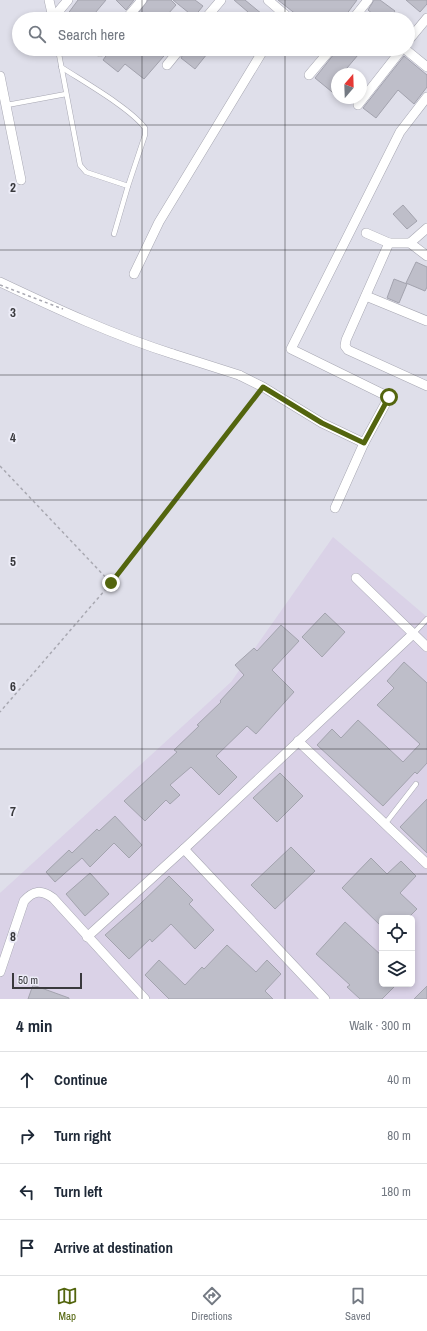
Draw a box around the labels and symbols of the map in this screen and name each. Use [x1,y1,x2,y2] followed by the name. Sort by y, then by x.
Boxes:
[331,68,367,104] north arrow
[10,179,16,196] text: 2
[10,304,16,321] text: 3
[380,388,398,406] route start
[10,429,16,446] text: 4
[10,553,16,570] text: 5
[102,574,120,592] route end
[10,678,16,695] text: 6
[10,803,16,820] text: 7
[10,928,16,945] text: 8
[12,971,82,990] scale bar

